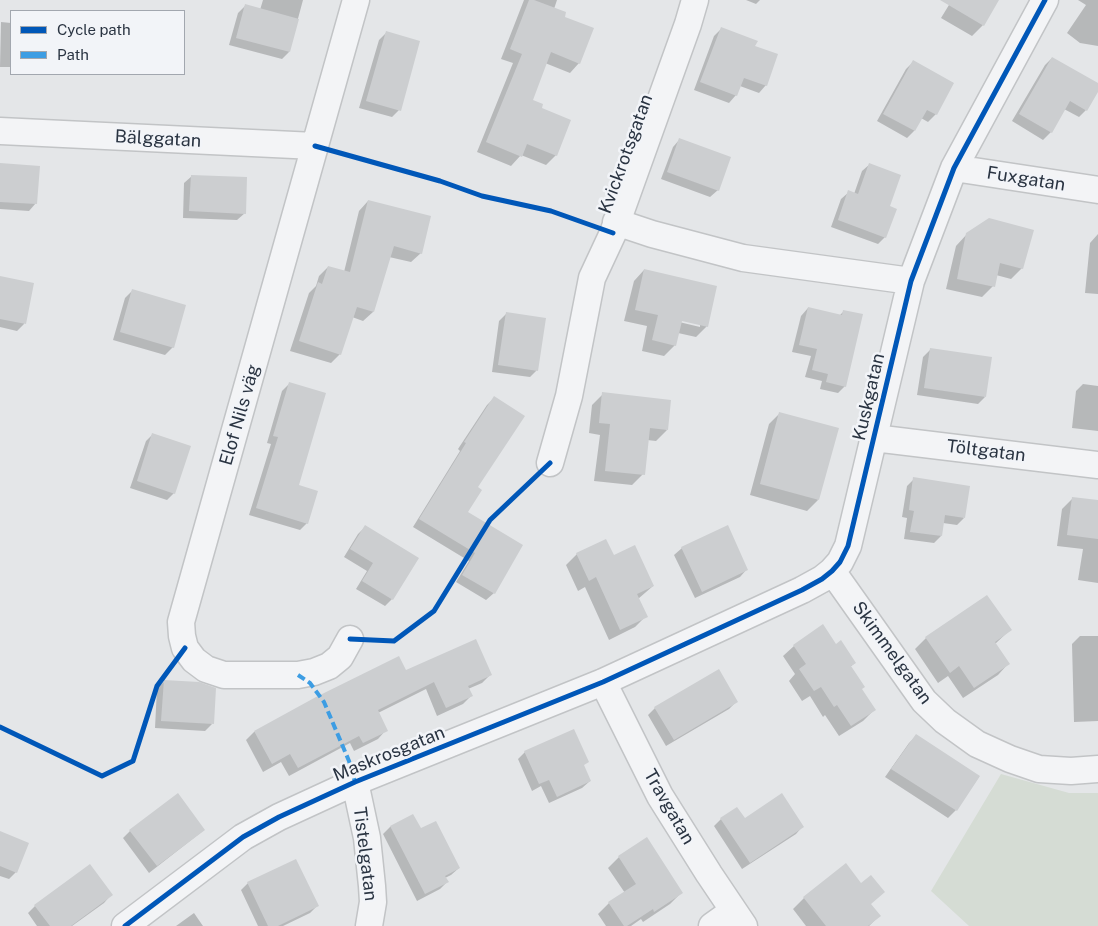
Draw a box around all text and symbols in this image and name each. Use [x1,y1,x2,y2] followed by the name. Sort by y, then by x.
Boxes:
[10,10,185,75] legend
[57,21,131,38] text: Cycle path
[57,46,89,63] text: Path
[594,91,658,217] street label: Kvickrotsgatan
[114,126,202,152] street label: Bälggatan
[985,162,1067,196] street label: Fuxgatan
[848,351,890,443] street label: Kuskgatan
[215,362,265,468] street label: Elof Nils väg
[945,435,1027,467] street label: Töltgatan
[848,597,936,709] street label: Skimmelgatan
[330,722,448,786] street label: Maskrosgatan
[639,766,699,848] street label: Travgatan
[349,806,381,902] street label: Tistelgatan

